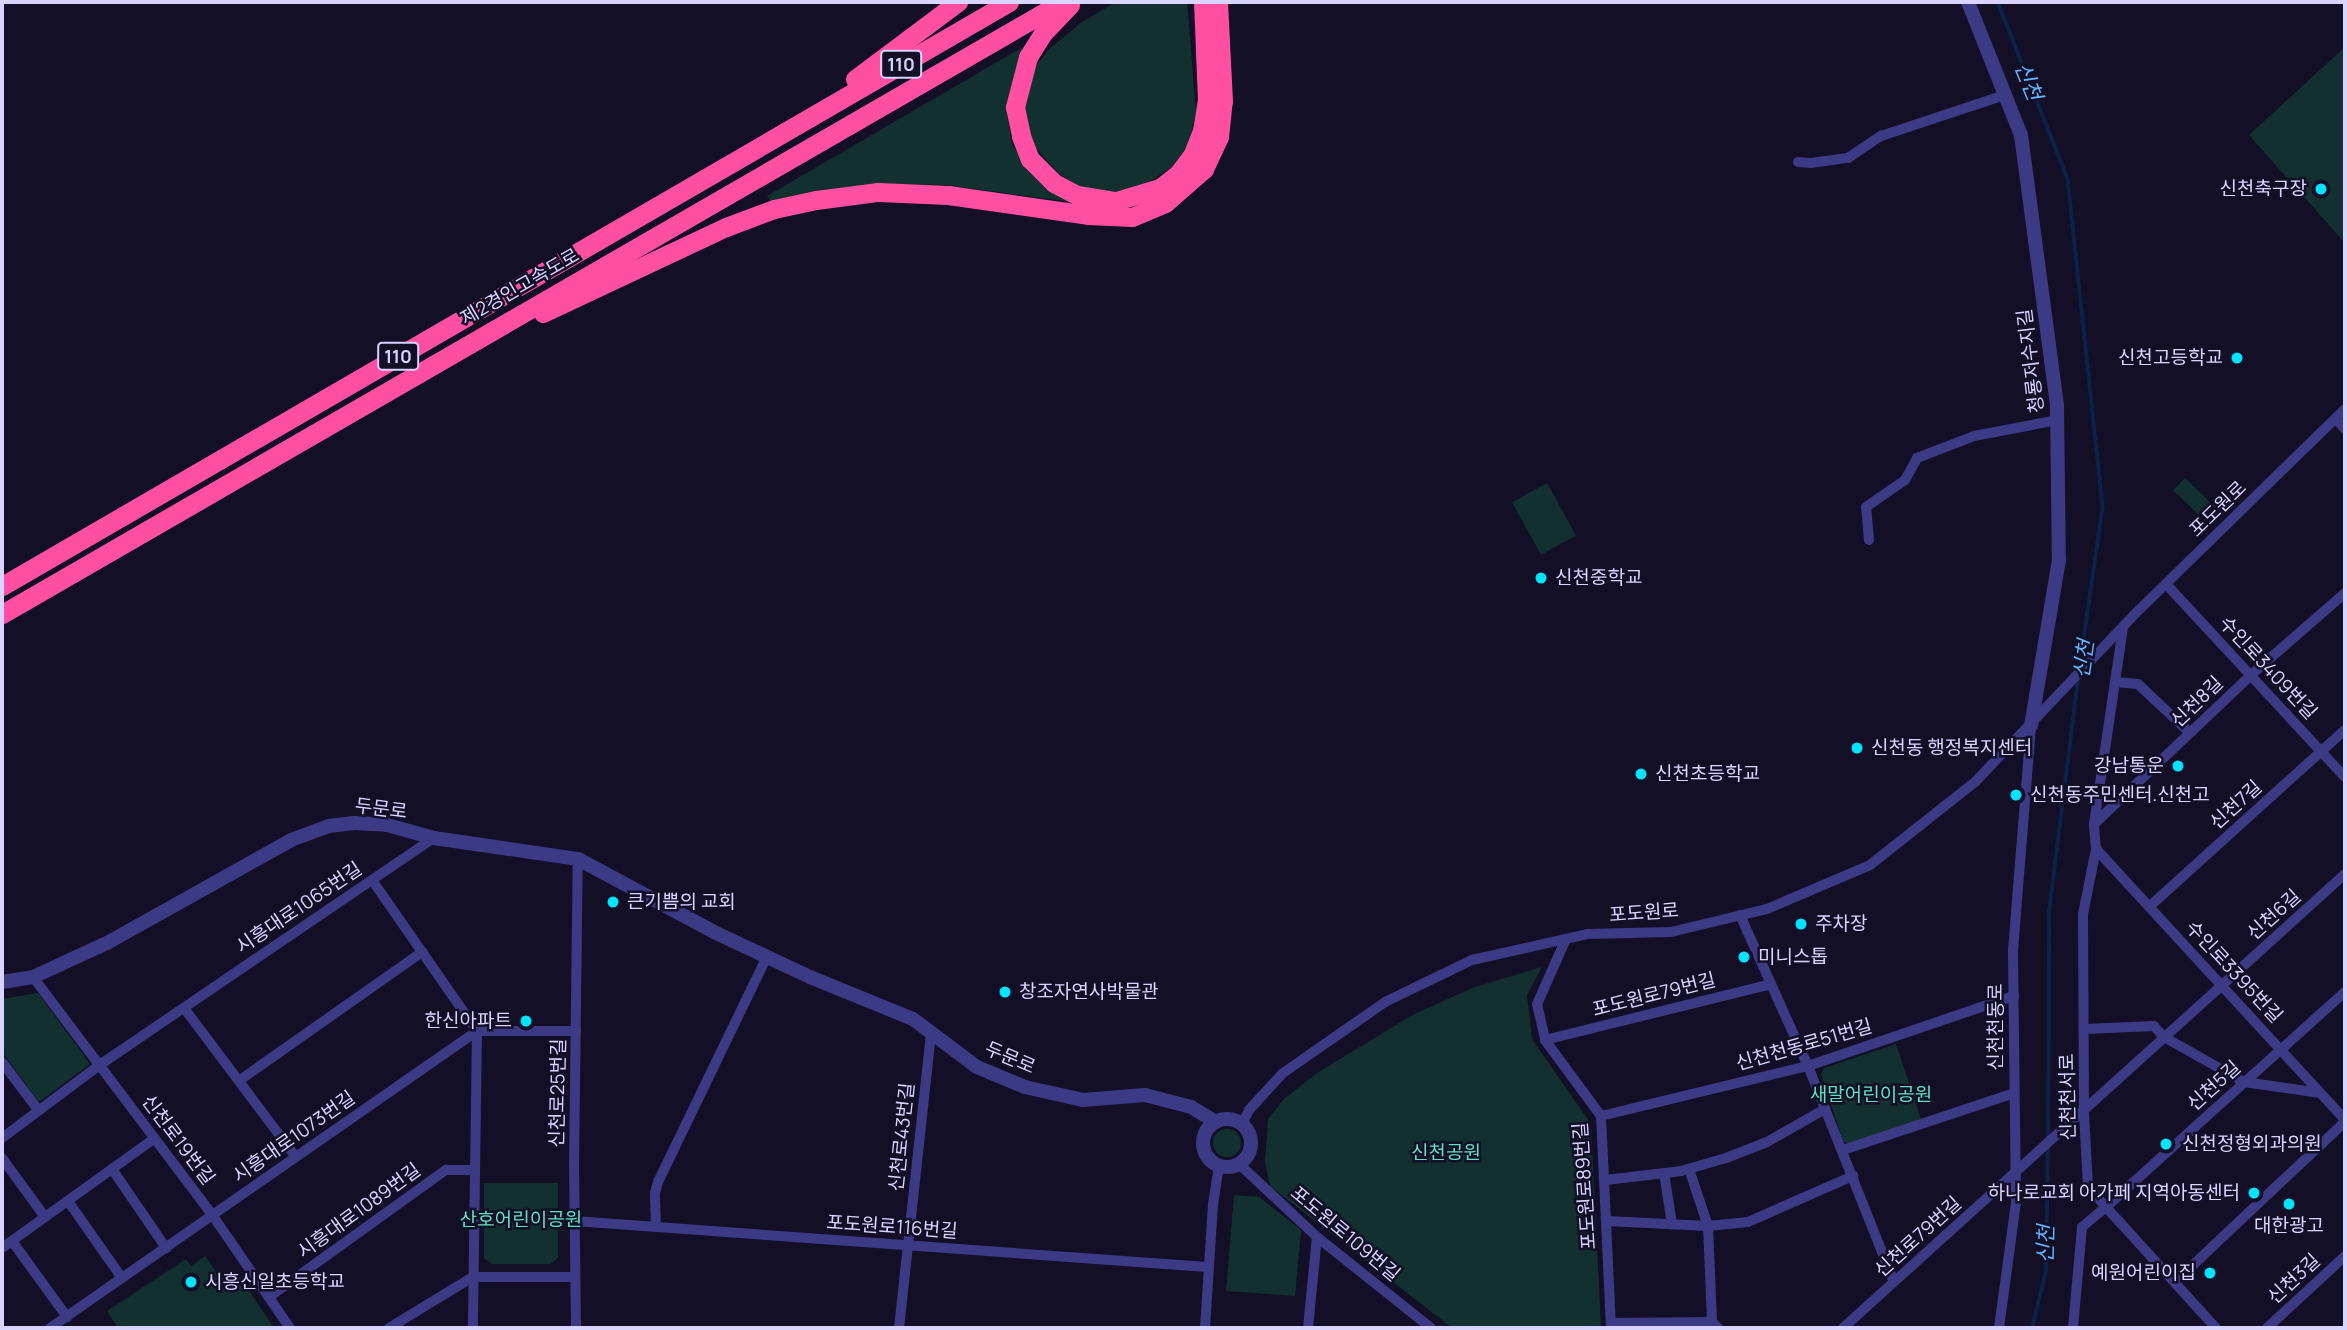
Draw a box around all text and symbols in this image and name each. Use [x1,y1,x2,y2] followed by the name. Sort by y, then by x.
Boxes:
[880,50,922,78] road number: 110
[2010,58,2048,104] water label: 신천
[2220,178,2307,200] place label: 신천축구장
[2313,181,2329,197] marker: 신천축구장
[457,244,583,330] street label: 제2경인고속도로
[2013,308,2049,414] street label: 청룡저수지길
[377,342,419,370] road number: 110
[2118,347,2223,369] place label: 신천고등학교
[2229,350,2245,366] marker: 신천고등학교
[2185,477,2251,541] street label: 포도원로
[1555,567,1642,589] place label: 신천중학교
[1533,570,1549,586] marker: 신천중학교
[2214,612,2322,724] street label: 수인로3409번길
[2068,638,2098,680] water label: 신천
[2166,672,2228,732] street label: 신천8길
[1871,737,2032,759] place label: 신천동 행정복지센터
[1849,740,1865,756] marker: 신천동 행정복지센터
[2094,755,2164,777] place label: 강남통운
[2170,758,2186,774] marker: 강남통운
[1655,763,1760,785] place label: 신천초등학교
[1633,766,1649,782] marker: 신천초등학교
[2205,776,2267,834] street label: 신천7길
[2030,784,2210,806] place label: 신천동주민센터.신천고
[2008,787,2024,803] marker: 신천동주민센터.신천고
[354,794,408,824] street label: 두문로
[232,858,366,958] street label: 시흥대로1065번길
[2243,885,2305,945] street label: 신천6길
[627,891,736,913] place label: 큰기쁨의 교회
[605,894,621,910] marker: 큰기쁨의 교회
[1608,899,1680,927] street label: 포도원로
[1815,913,1867,935] place label: 주차장
[1793,916,1809,932] marker: 주차장
[2181,916,2287,1028] street label: 수인로3395번길
[1758,946,1828,968] place label: 미니스톱
[1736,949,1752,965] marker: 미니스톱
[1590,969,1718,1021] street label: 포도원로79번길
[1019,981,1159,1003] place label: 창조자연사박물관
[1985,983,2007,1071] street label: 신천천동로
[997,984,1013,1000] marker: 창조자연사박물관
[425,1010,512,1032] place label: 한신아파트
[518,1013,534,1029] marker: 한신아파트
[1733,1015,1875,1075] street label: 신천천동로51번길
[981,1037,1039,1079] street label: 두문로
[546,1038,570,1148] street label: 신천로25번길
[2056,1053,2080,1141] street label: 신천천서로
[2183,1056,2245,1116] street label: 신천5길
[885,1082,919,1192] street label: 신천로43번길
[1810,1084,1932,1106] park label: 새말어린이공원
[229,1086,359,1188] street label: 시흥대로1073번길
[137,1091,219,1189] street label: 신천로19번길
[1569,1122,1601,1250] street label: 포도원로89번길
[2182,1133,2322,1155] place label: 신천정형외과의원
[2156,1134,2176,1154] marker: 신천정형외과의원
[1411,1142,1481,1164] park label: 신천공원
[293,1159,425,1263] street label: 시흥대로1089번길
[1286,1182,1404,1286] street label: 포도원로109번길
[1988,1182,2240,1204] place label: 하나로교회 아가페 지역아동센터
[2246,1185,2262,1201] marker: 하나로교회 아가페 지역아동센터
[1870,1192,1966,1282] street label: 신천로79번길
[2281,1196,2297,1212] marker: 대한광고
[460,1209,582,1231] park label: 산호어린이공원
[826,1211,958,1243] street label: 포도원로116번길
[2254,1215,2324,1237] place label: 대한광고
[2032,1224,2058,1264] water label: 신천
[2263,1249,2325,1309] street label: 신천3길
[2091,1262,2196,1284] place label: 예원어린이집
[2202,1265,2218,1281] marker: 예원어린이집
[205,1271,345,1293] place label: 시흥신일초등학교
[183,1274,199,1290] marker: 시흥신일초등학교

